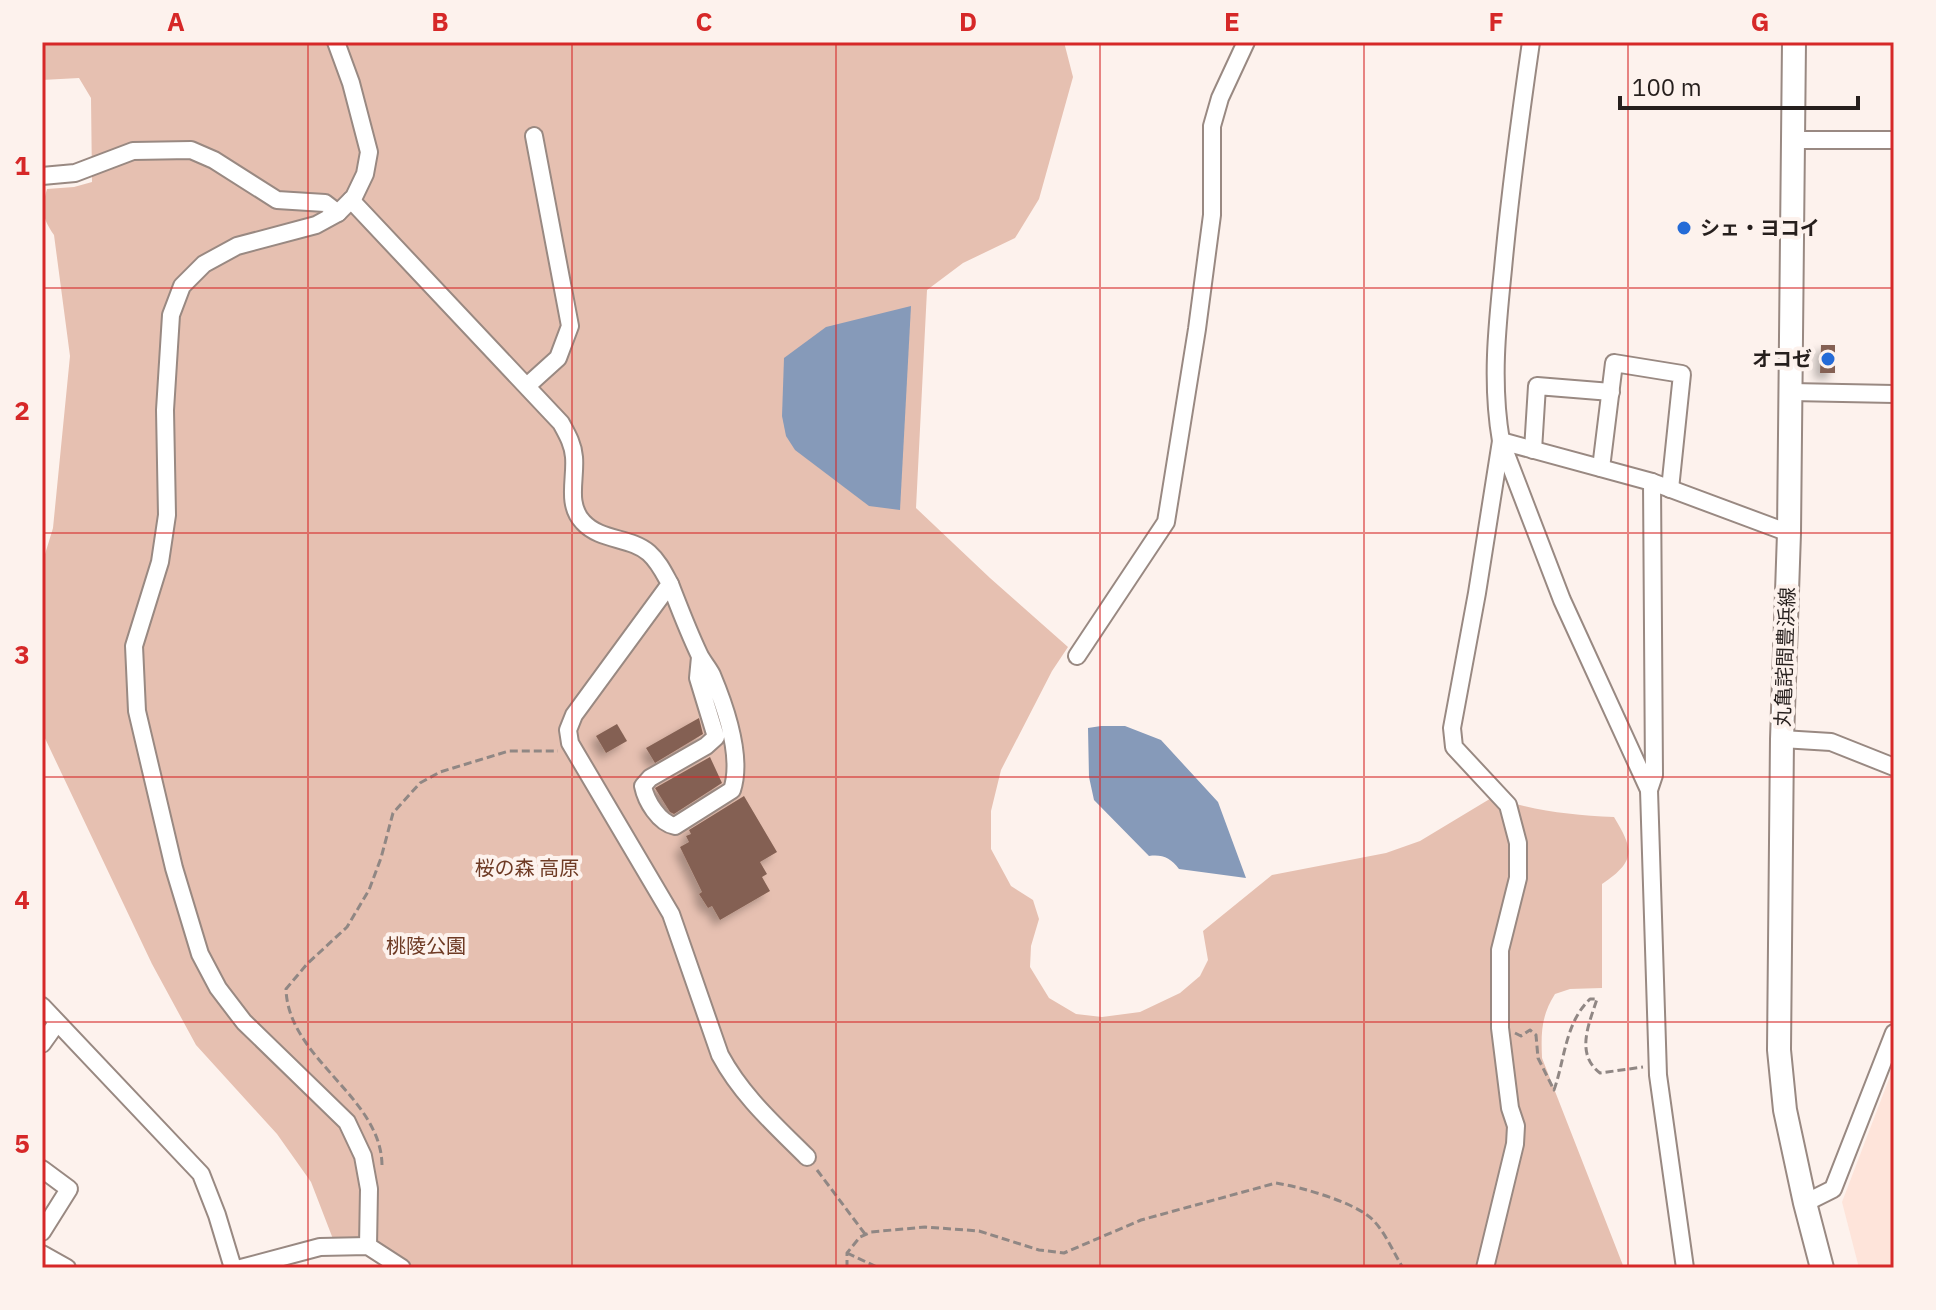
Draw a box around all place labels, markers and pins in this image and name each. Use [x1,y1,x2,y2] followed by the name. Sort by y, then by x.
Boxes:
[1700,214,1820,241] place label: シェ・ヨコイ
[1675,219,1693,237] marker: シェ・ヨコイ
[1752,345,1812,372] place label: オコゼ
[1819,350,1837,368] marker: オコゼ

